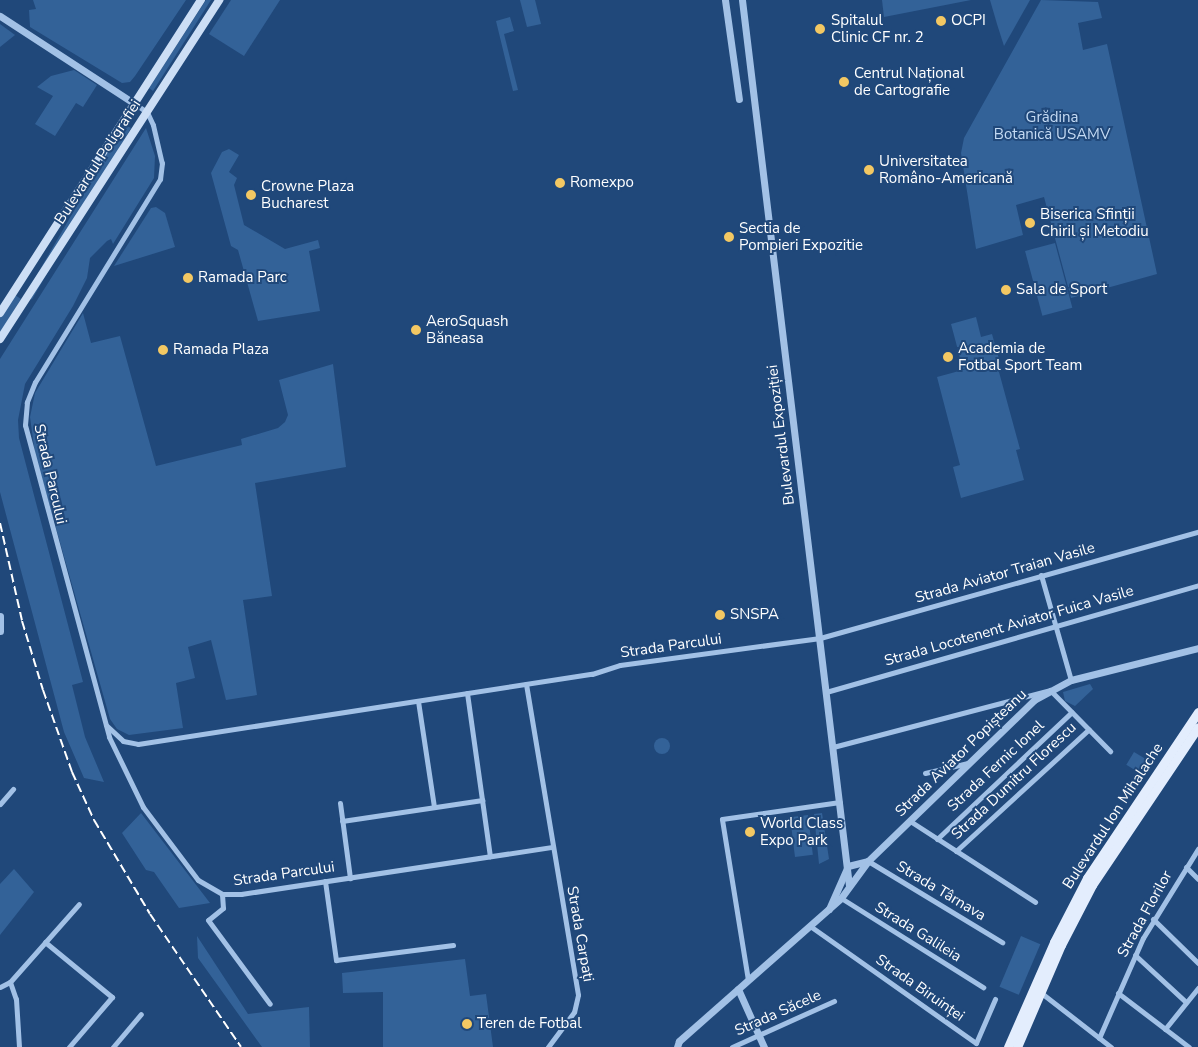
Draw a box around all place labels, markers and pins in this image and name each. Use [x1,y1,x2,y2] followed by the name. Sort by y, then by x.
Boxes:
[831,11,924,46] place label: Spitalul Clinic CF nr. 2
[951,12,986,30] place label: OCPI
[935,15,947,27] marker: OCPI
[813,22,827,36] marker: Spitalul Clinic CF nr. 2
[854,64,964,99] place label: Centrul Național de Cartografie
[838,76,850,88] marker: Centrul Național de Cartografie
[879,152,1013,187] place label: Universitatea Româno-Americană
[863,164,875,176] marker: Universitatea Româno-Americană
[570,174,634,192] place label: Romexpo
[261,177,354,212] place label: Crowne Plaza Bucharest
[554,177,566,189] marker: Romexpo
[245,189,257,201] marker: Crowne Plaza Bucharest
[1040,205,1149,240] place label: Biserica Sfinții Chiril și Metodiu
[1024,217,1036,229] marker: Biserica Sfinții Chiril și Metodiu
[739,219,863,254] place label: Sectia de Pompieri Expozitie
[723,231,735,243] marker: Sectia de Pompieri Expozitie
[198,269,287,287] place label: Ramada Parc
[182,272,194,284] marker: Ramada Parc
[1016,281,1107,299] place label: Sala de Sport
[1000,284,1012,296] marker: Sala de Sport
[426,312,509,347] place label: AeroSquash Băneasa
[410,324,422,336] marker: AeroSquash Băneasa
[958,339,1082,374] place label: Academia de Fotbal Sport Team
[173,341,269,359] place label: Ramada Plaza
[157,344,169,356] marker: Ramada Plaza
[942,351,954,363] marker: Academia de Fotbal Sport Team
[730,606,779,624] place label: SNSPA
[714,609,726,621] marker: SNSPA
[760,814,843,849] place label: World Class Expo Park
[744,826,756,838] marker: World Class Expo Park
[477,1015,582,1033] place label: Teren de Fotbal
[461,1018,473,1030] marker: Teren de Fotbal

